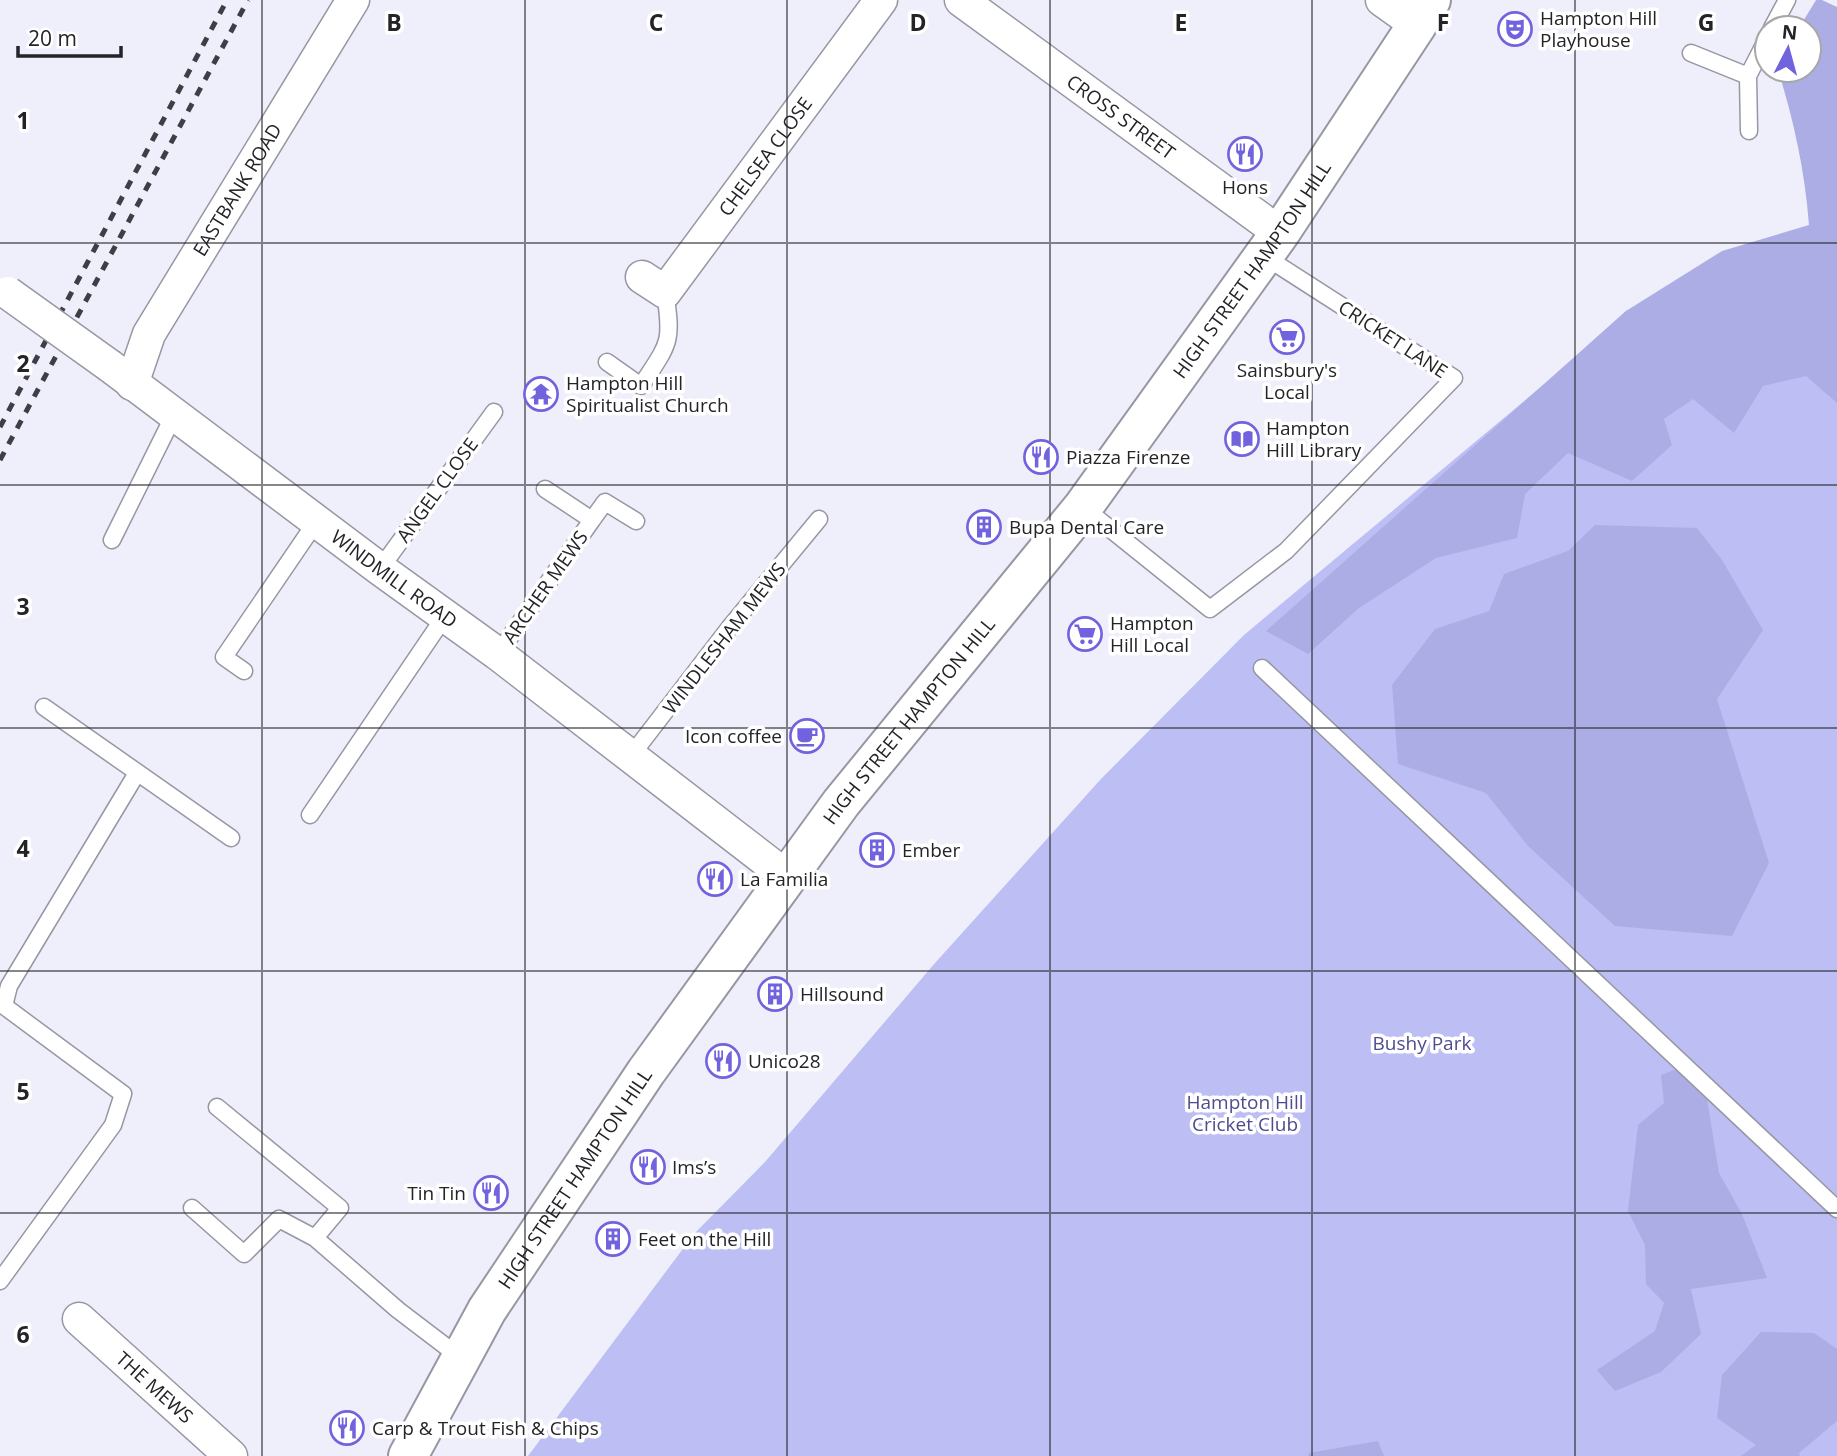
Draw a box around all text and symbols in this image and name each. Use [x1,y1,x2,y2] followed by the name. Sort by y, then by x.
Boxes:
[1540,5,1657,53] place label: Hampton Hill Playhouse
[386,6,402,38] text: B
[649,6,663,38] text: C
[909,6,927,38] text: D
[1175,6,1187,38] text: E
[1437,6,1449,38] text: F
[1698,6,1714,38] text: G
[1496,10,1534,48] theatre icon: Hampton Hill Playhouse
[18,14,121,58] scale bar
[1753,14,1823,84] north arrow
[1781,18,1799,46] text: N
[28,24,77,52] text: 20 m
[1061,68,1181,165] street label: CROSS STREET
[713,92,818,221] street label: CHELSEA CLOSE
[16,104,30,136] text: 1
[187,118,288,261] street label: EASTBANK ROAD
[1226,135,1264,173] restaurant icon: Hons
[1167,156,1337,384] street label: HIGH STREET HAMPTON HILL
[1222,174,1268,200] place label: Hons
[1333,294,1453,384] street label: CRICKET LANE
[1268,318,1306,356] supermarket icon: Sainsbury's Local
[16,347,30,379] text: 2
[1237,357,1337,405] place label: Sainsbury's Local
[566,370,729,418] place label: Hampton Hill Spiritualist Church
[522,375,560,413] temple icon: Hampton Hill Spiritualist Church
[1266,415,1362,463] place label: Hampton Hill Library
[1223,420,1261,458] library icon: Hampton Hill Library
[390,433,484,547] street label: ANGEL CLOSE
[1022,438,1060,476] restaurant icon: Piazza Firenze
[1066,444,1190,470] place label: Piazza Firenze
[965,508,1003,546] building icon: Bupa Dental Care
[1009,514,1164,540] place label: Bupa Dental Care
[326,524,463,634] street label: WINDMILL ROAD
[496,525,594,649] street label: ARCHER MEWS
[657,557,791,719] street label: WINDLESHAM MEWS
[16,590,30,622] text: 3
[1110,610,1194,658] place label: Hampton Hill Local
[817,612,1001,829] street label: HIGH STREET HAMPTON HILL
[1066,615,1104,653] supermarket icon: Hampton Hill Local
[788,717,826,755] cafe icon: Icon coffee
[685,723,782,749] place label: Icon coffee
[858,831,896,869] building icon: Ember
[16,832,30,864] text: 4
[902,837,960,863] place label: Ember
[696,860,734,898] restaurant icon: La Familia
[740,866,828,892] place label: La Familia
[756,975,794,1013] building icon: Hillsound
[800,981,884,1007] place label: Hillsound
[1373,1030,1471,1056] park label: Bushy Park
[704,1042,742,1080] restaurant icon: Unico28
[748,1048,821,1074] place label: Unico28
[492,1063,658,1294] street label: HIGH STREET HAMPTON HILL
[16,1075,30,1107] text: 5
[1187,1089,1303,1137] park label: Hampton Hill Cricket Club
[629,1148,667,1186] restaurant icon: Ims’s
[672,1154,716,1180] place label: Ims’s
[472,1174,510,1212] restaurant icon: Tin Tin
[407,1180,466,1206] place label: Tin Tin
[594,1220,632,1258] building icon: Feet on the Hill
[638,1226,771,1252] place label: Feet on the Hill
[16,1318,30,1350] text: 6
[111,1346,199,1429] street label: THE MEWS
[328,1409,366,1447] restaurant icon: Carp & Trout Fish & Chips
[372,1415,599,1441] place label: Carp & Trout Fish & Chips

